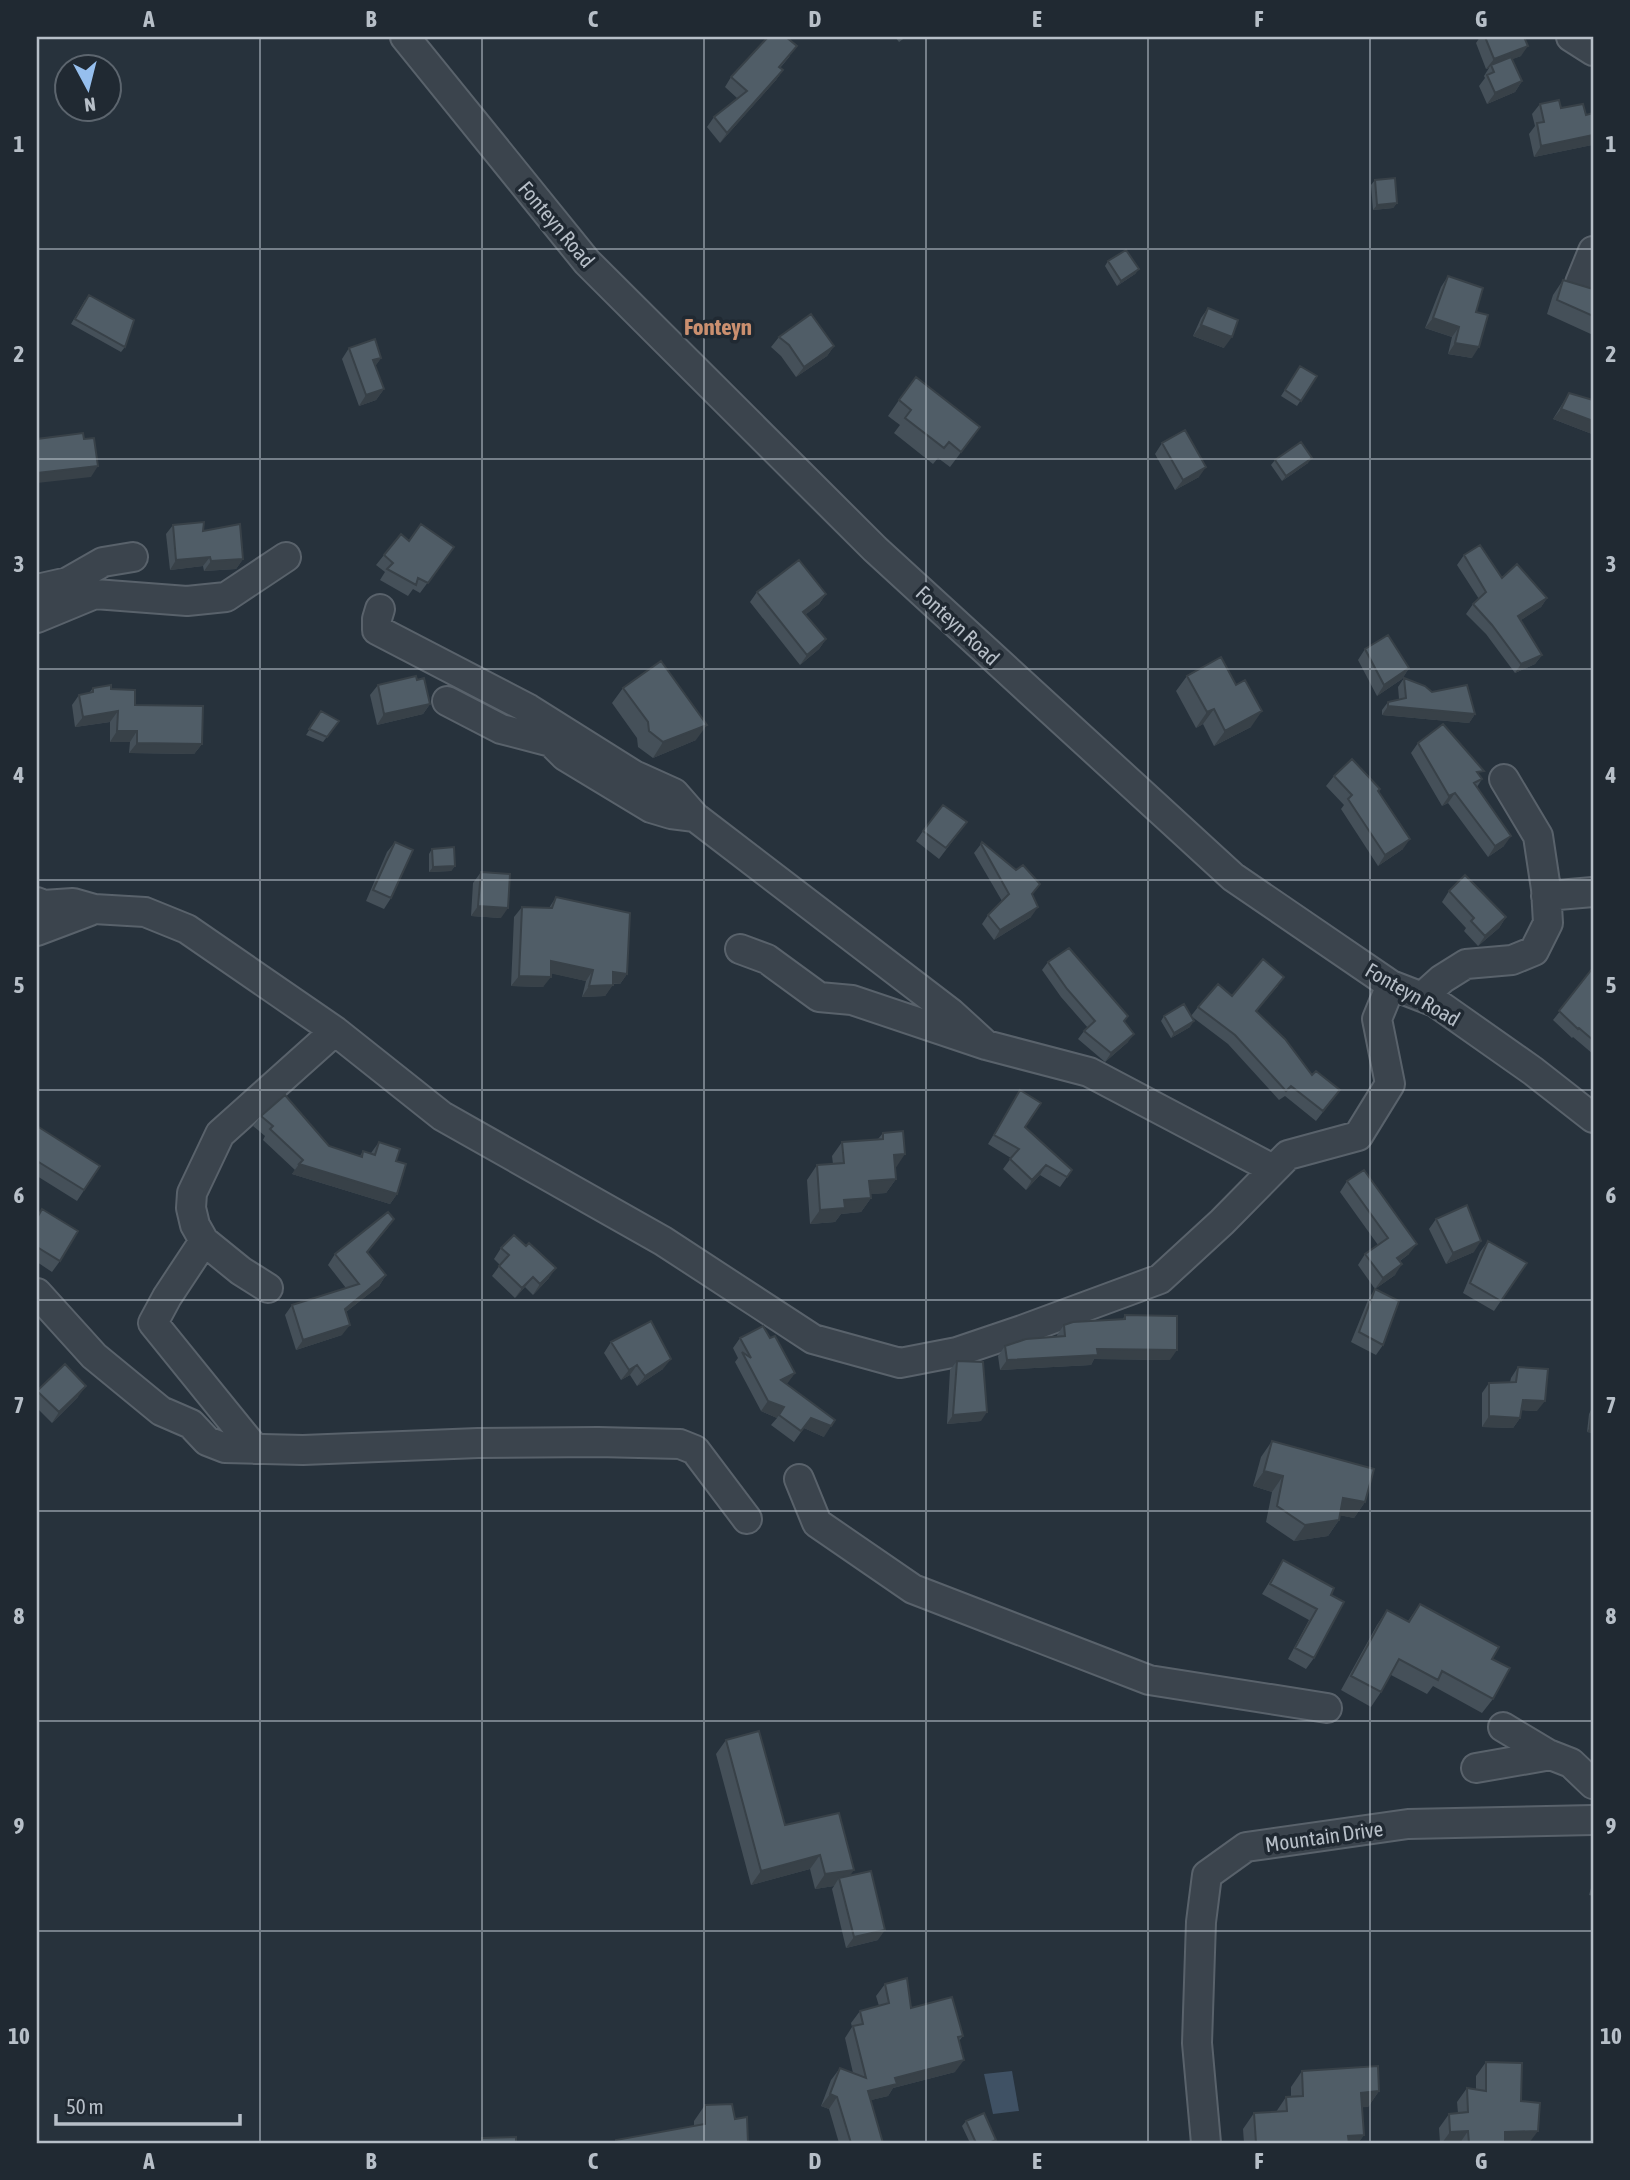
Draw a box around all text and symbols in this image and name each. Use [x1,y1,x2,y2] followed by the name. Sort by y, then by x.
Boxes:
[142,6,155,32] text: A
[366,6,377,32] text: B
[588,6,599,32] text: C
[809,6,822,32] text: D
[1032,6,1042,32] text: E
[1254,6,1264,32] text: F
[1475,6,1487,32] text: G
[52,52,122,122] north arrow
[83,93,97,116] text: N
[14,131,25,157] text: 1
[1606,131,1617,157] text: 1
[514,176,600,272] street label: Fonteyn Road
[684,314,752,340] district label: Fonteyn
[14,341,24,367] text: 2
[1606,341,1616,367] text: 2
[14,551,24,577] text: 3
[1606,551,1616,577] text: 3
[911,580,1005,670] street label: Fonteyn Road
[13,762,25,788] text: 4
[1605,762,1617,788] text: 4
[1361,957,1465,1031] street label: Fonteyn Road
[14,972,25,998] text: 5
[1606,972,1617,998] text: 5
[14,1182,25,1208] text: 6
[1606,1182,1617,1208] text: 6
[14,1392,24,1418] text: 7
[1606,1392,1616,1418] text: 7
[14,1603,25,1629] text: 8
[1606,1603,1617,1629] text: 8
[14,1813,25,1839] text: 9
[1606,1813,1617,1839] text: 9
[1264,1816,1384,1856] street label: Mountain Drive
[8,2023,30,2049] text: 10
[1600,2023,1622,2049] text: 10
[56,2082,240,2126] scale bar
[66,2094,104,2118] text: 50 m
[142,2148,155,2174] text: A
[366,2148,377,2174] text: B
[588,2148,599,2174] text: C
[809,2148,822,2174] text: D
[1032,2148,1042,2174] text: E
[1254,2148,1264,2174] text: F
[1475,2148,1487,2174] text: G

